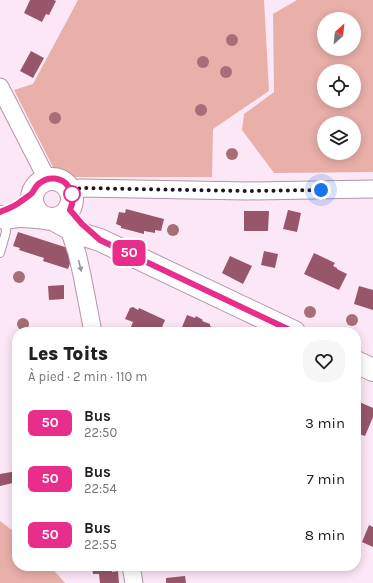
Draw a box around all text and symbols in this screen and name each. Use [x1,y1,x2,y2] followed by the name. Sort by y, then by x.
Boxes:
[317,12,361,56] north arrow
[317,12,361,160] map controls
[317,64,361,108] button: locate
[317,116,361,160] button: layers
[311,180,331,200] your location
[63,185,81,203] unlabelled marker
[111,240,147,266] line badge: 50
[120,244,138,261] text: 50
[77,260,83,272] one-way arrow
[303,340,345,382] button: heart
[28,343,108,365] text: Les Toits
[28,369,147,384] text: À pied · 2 min · 110 m
[84,407,111,425] text: Bus
[41,414,59,431] text: 50
[305,414,345,432] text: 3 min
[84,425,117,440] text: 22:50
[84,463,111,481] text: Bus
[41,470,59,487] text: 50
[307,470,345,488] text: 7 min
[84,481,117,496] text: 22:54
[84,519,111,537] text: Bus
[41,526,59,543] text: 50
[305,526,345,544] text: 8 min
[84,537,117,552] text: 22:55

